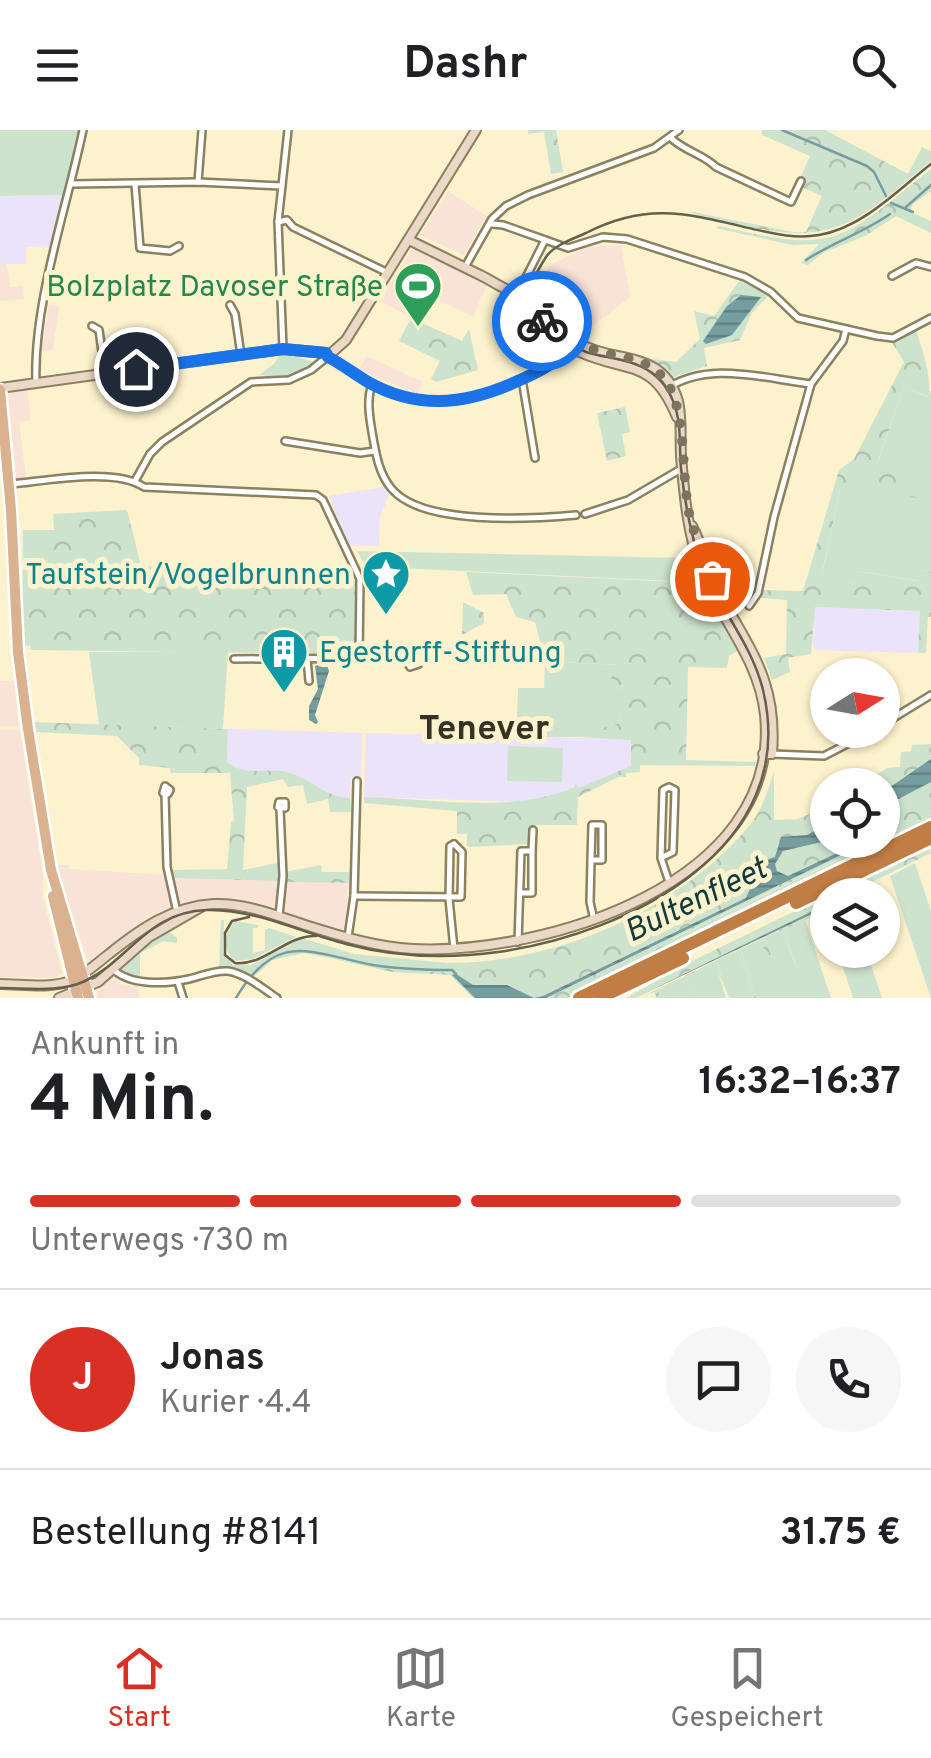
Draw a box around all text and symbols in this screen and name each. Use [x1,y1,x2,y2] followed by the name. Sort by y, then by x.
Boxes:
[403,37,528,94] text: Dashr
[30,38,85,93] icon: menu
[846,38,901,93] icon: search
[392,260,444,328] sports icon: Bolzplatz Davoser Straße
[46,270,383,307] place label: Bolzplatz Davoser Straße
[492,271,592,371] courier
[515,294,570,349] icon: bike
[94,327,179,412] pin
[109,342,164,397] icon: home
[670,537,755,622] pin
[360,548,412,616] place icon: Taufstein/Vogelbrunnen
[685,552,740,607] icon: bag
[25,558,351,595] place label: Taufstein/Vogelbrunnen
[258,626,310,694] building icon: Egestorff-Stiftung
[319,636,562,673] place label: Egestorff-Stiftung
[810,658,900,748] north arrow
[810,658,900,968] map controls
[419,708,550,752] district label: Tenever
[810,768,900,858] button: locate
[619,849,776,953] water label: Bultenfleet
[810,878,900,968] button: layers
[30,1026,179,1066] text: Ankunft in
[699,1059,901,1108] text: 16:32–16:37
[30,1062,214,1144] text: 4 Min.
[30,1222,289,1262] text: Unterwegs · 730 m
[666,1327,771,1432] button: chat
[796,1327,901,1432] button: phone
[160,1335,265,1384] text: Jonas
[72,1355,93,1404] text: J
[160,1384,312,1424] text: Kurier · 4.4
[30,1510,321,1559] text: Bestellung #8141
[780,1510,901,1559] text: 31.75 €
[107,1641,171,1737] tab: Start
[386,1641,456,1737] tab: Karte
[671,1641,824,1737] tab: Gespeichert

